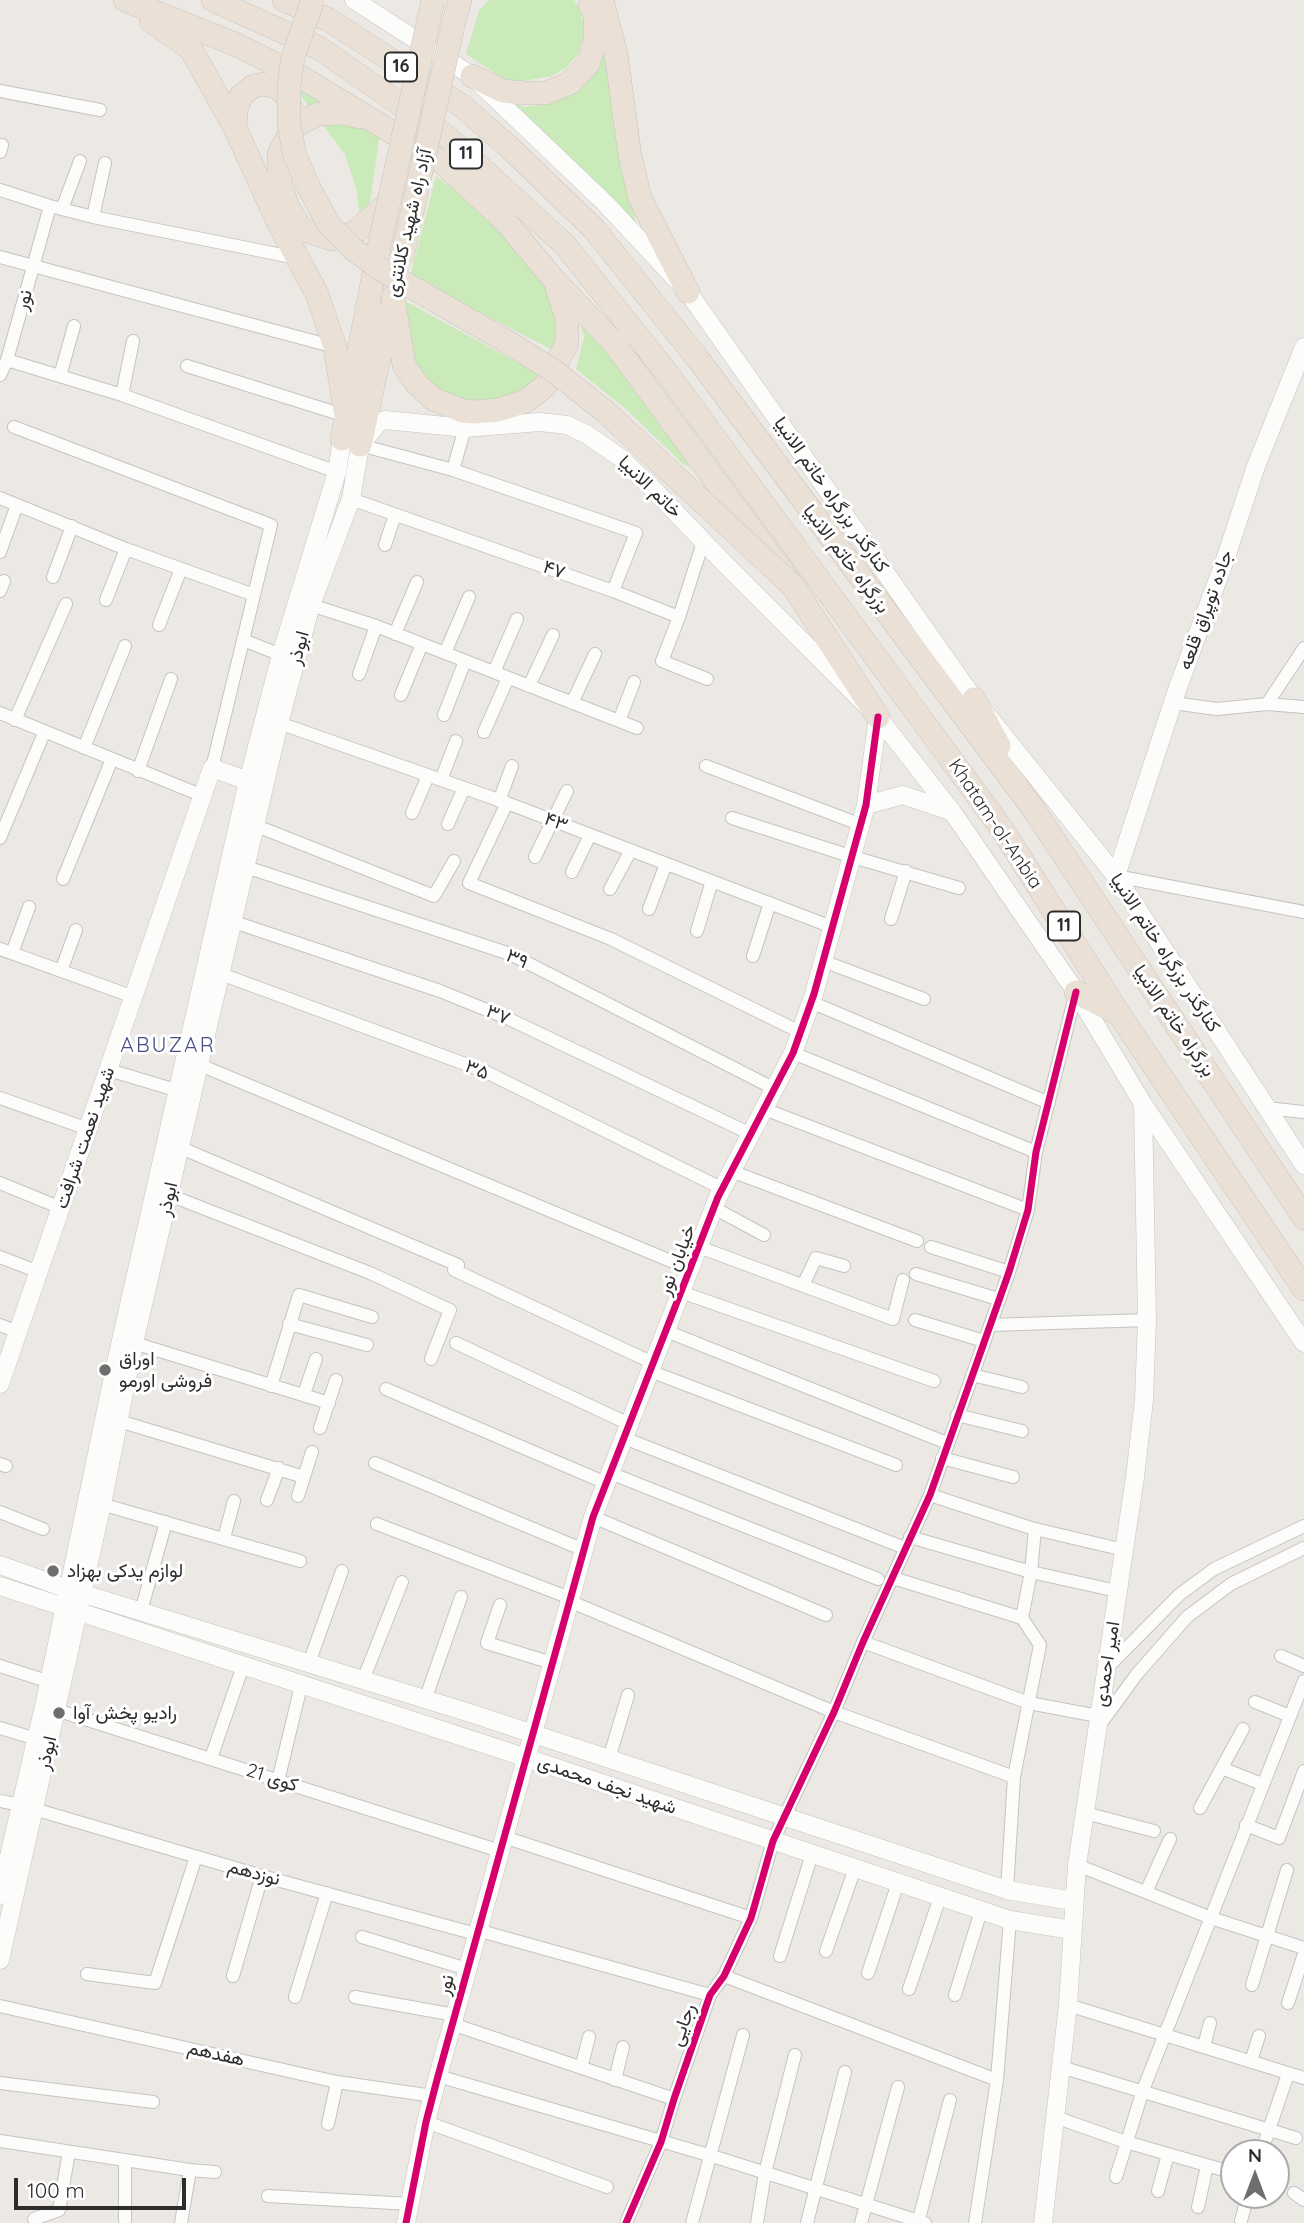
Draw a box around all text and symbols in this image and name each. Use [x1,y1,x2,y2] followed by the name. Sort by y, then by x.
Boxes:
[385,52,417,82] road number: 16
[450,140,482,168] road number: 11
[381,147,437,299] street label: آزاد راه شهید کلانتری
[10,287,38,313] street label: نور
[769,413,893,577] street label: کنارگذر بزرگراه خاتم الانبیا
[613,451,687,523] street label: خاتم الانبیا
[798,500,894,618] street label: بزرگراه خاتم الانبیا
[1174,547,1238,673] street label: جاده توپراق قلعه
[540,556,568,584] street label: ۴۷
[284,629,314,667] street label: ابوذر
[943,755,1047,893] street label: Khatam-ol-Anbia
[541,807,571,837] street label: ۴۳
[1105,869,1225,1037] street label: کنارگذر بزرگراه خاتم الانبیا
[1048,911,1080,940] road number: 11
[502,944,532,974] street label: ۳۹
[1128,961,1220,1081] street label: بزرگراه خاتم الانبیا
[483,1000,513,1030] street label: ۳۷
[121,1033,215,1059] district label: ABUZAR
[462,1055,492,1085] street label: ۳۵
[50,1064,120,1212] street label: شهید نعمت شرافت
[153,1180,183,1218] street label: ابوذر
[653,1222,701,1298] street label: خیابان نور
[119,1348,212,1392] place label: اوراق فروشی اورمو
[97,1362,113,1378] marker: اوراق فروشی اورمو
[67,1560,183,1582] place label: لوازم یدکی بهزاد
[45,1563,61,1579] marker: لوازم یدکی بهزاد
[1089,1620,1125,1708] street label: امیر احمدی
[73,1702,177,1724] place label: رادیو پخش آوا
[51,1705,67,1721] marker: رادیو پخش آوا
[32,1734,62,1772] street label: ابوذر
[535,1751,679,1819] street label: شهید نجف محمدی
[243,1759,301,1797] street label: کوی 21
[225,1855,283,1891] street label: نوزدهم
[432,1972,460,1998] street label: نور
[665,2001,701,2049] street label: رجایی
[185,2036,247,2072] street label: هفدهم
[1220,2139,1290,2209] north arrow
[1248,2143,1262,2167] text: N
[18,2164,189,2208] scale bar
[27,2177,85,2203] text: 100 m

